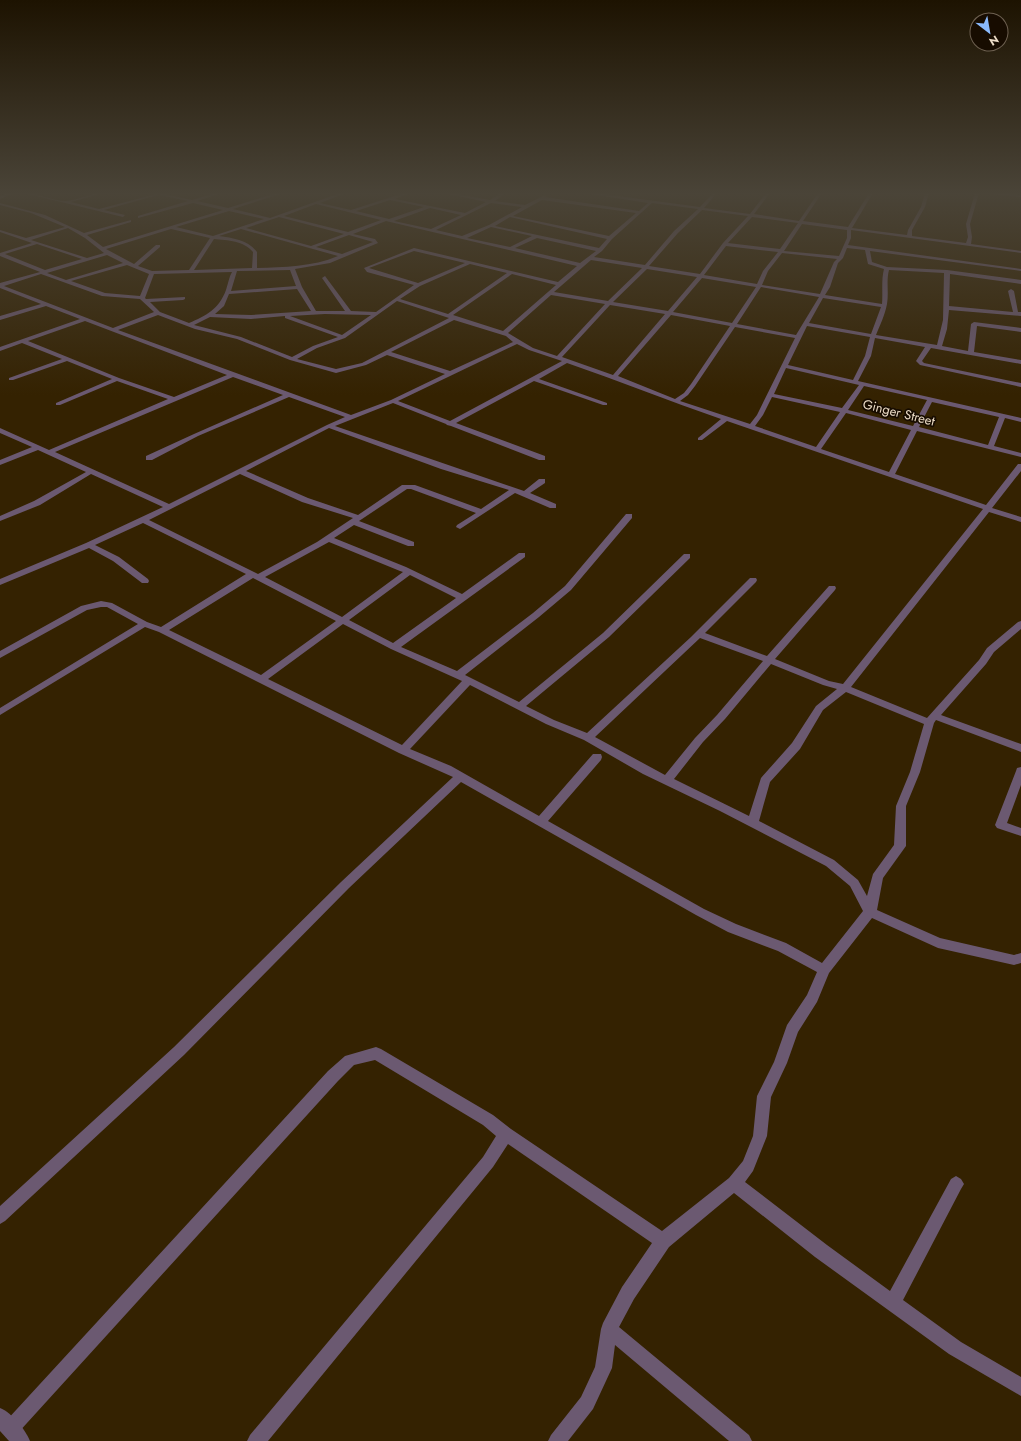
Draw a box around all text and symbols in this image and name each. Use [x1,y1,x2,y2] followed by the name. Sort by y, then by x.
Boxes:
[969,12,1009,52] north arrow
[986,31,1002,50] text: N
[861,394,938,431] street label: Ginger Street

